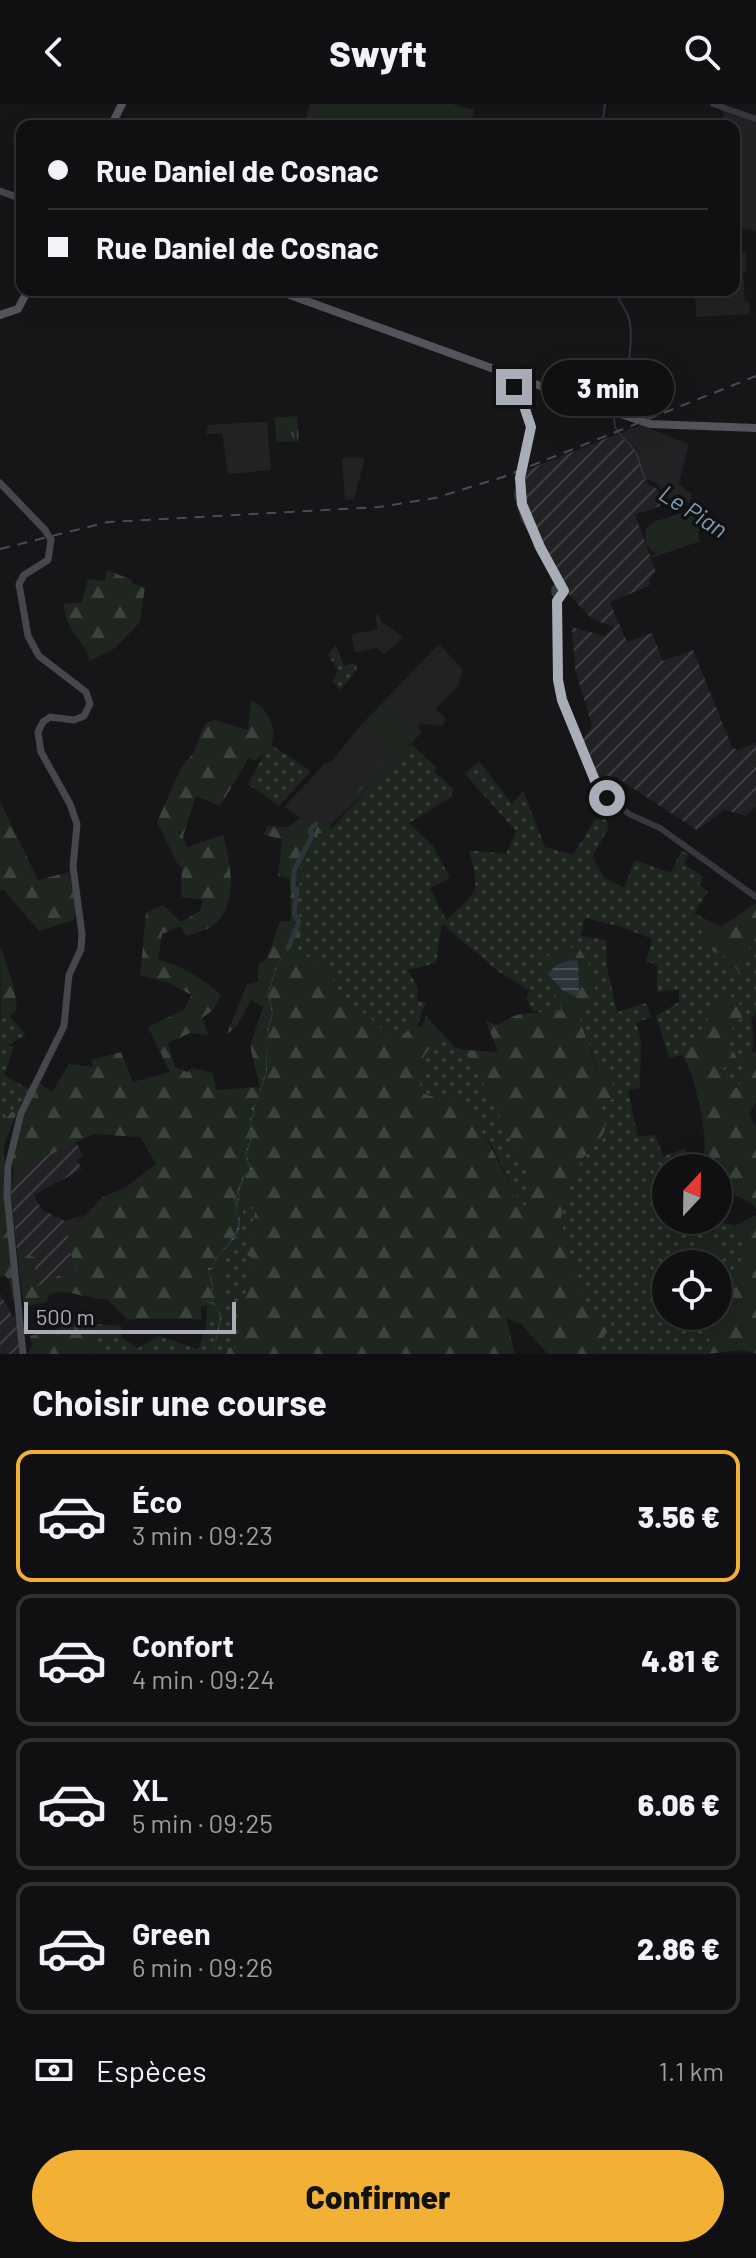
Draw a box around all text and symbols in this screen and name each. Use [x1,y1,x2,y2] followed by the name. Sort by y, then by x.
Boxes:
[32,30,76,74] icon: back
[680,30,724,74] icon: search
[329,31,427,74] text: Swyft
[96,152,379,188] text: Rue Daniel de Cosnac
[96,229,379,265] text: Rue Daniel de Cosnac
[542,359,674,415] callout: 3 min
[496,369,532,405] route end
[577,372,639,403] text: 3 min
[654,478,733,543] water label: Le Pian
[589,780,625,816] route start
[652,1154,732,1234] north arrow
[652,1154,732,1330] map controls
[652,1250,732,1330] button: locate
[24,1298,236,1334] scale bar
[36,1303,95,1329] text: 500 m
[32,1380,327,1423] text: Choisir une course
[36,1480,108,1552] icon: car
[132,1483,182,1519] text: Éco
[638,1498,720,1534] text: 3.56 €
[132,1519,273,1550] text: 3 min · 09:23
[36,1624,108,1696] icon: car
[132,1627,234,1663] text: Confort
[641,1642,720,1678] text: 4.81 €
[132,1663,275,1694] text: 4 min · 09:24
[36,1768,108,1840] icon: car
[132,1771,168,1807] text: XL
[638,1786,720,1822] text: 6.06 €
[132,1807,273,1838] text: 5 min · 09:25
[36,1912,108,1984] icon: car
[132,1915,211,1951] text: Green
[637,1930,720,1966] text: 2.86 €
[132,1951,273,1982] text: 6 min · 09:26
[32,2048,76,2092] icon: cash
[96,2052,207,2088] text: Espèces
[659,2055,724,2086] text: 1.1 km
[32,2150,724,2242] button: Confirmer

